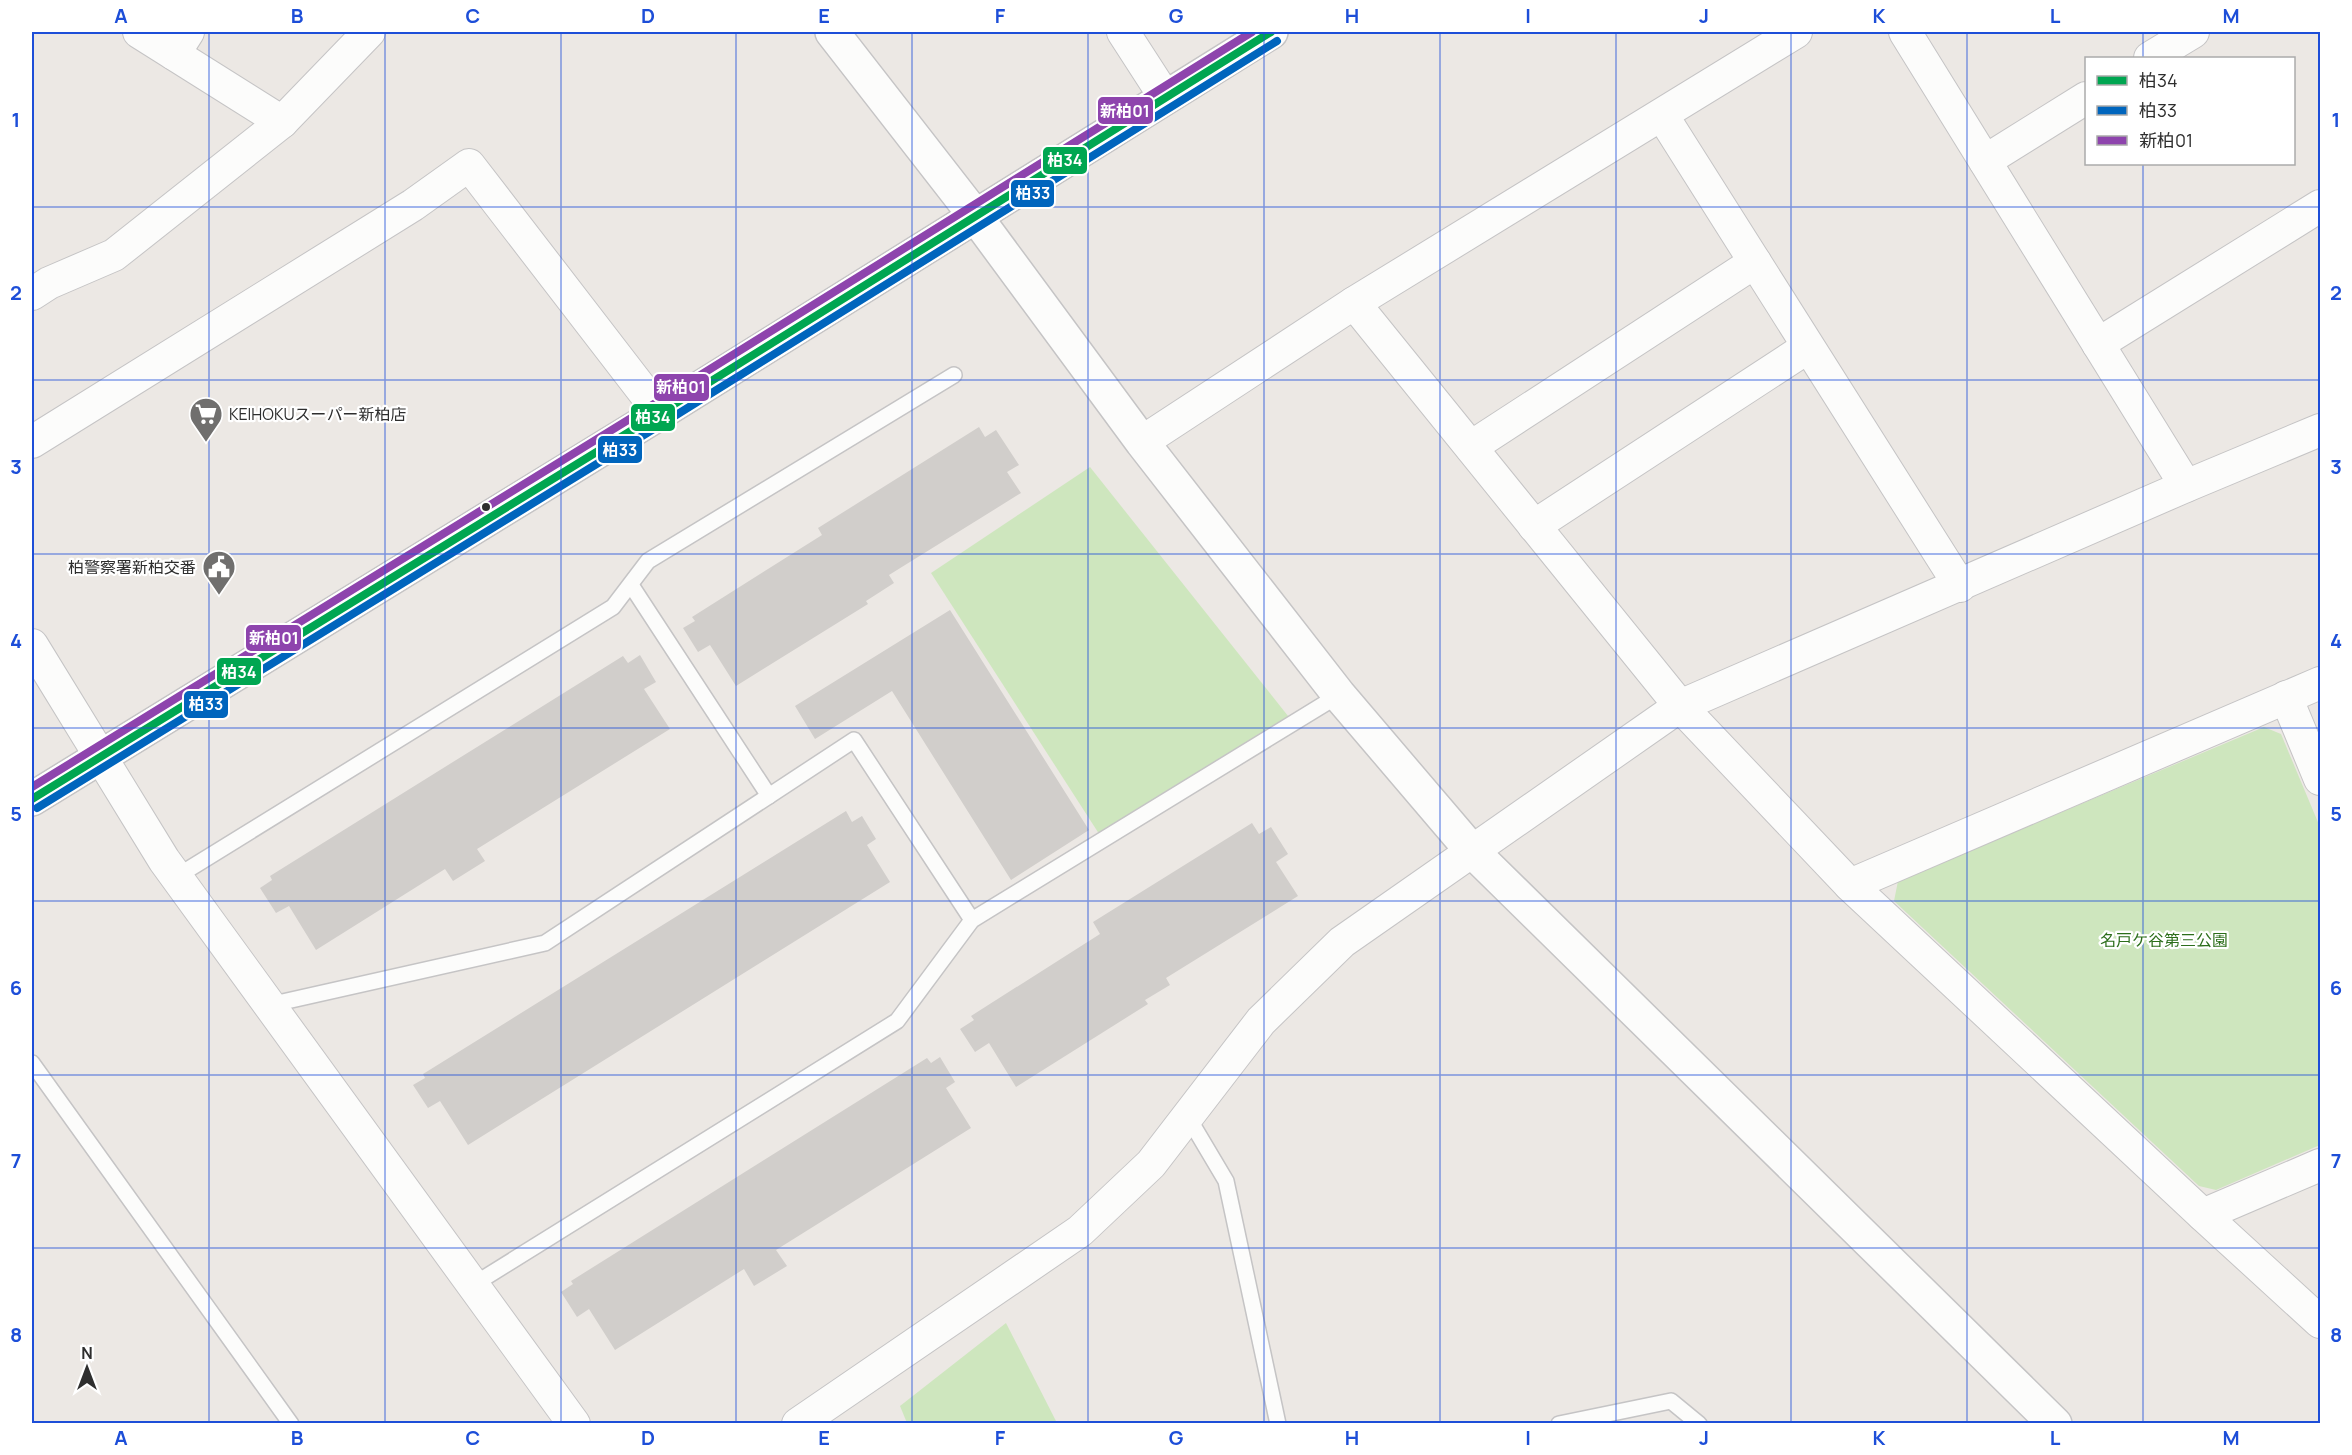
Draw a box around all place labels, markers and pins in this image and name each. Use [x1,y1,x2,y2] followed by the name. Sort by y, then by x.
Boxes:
[188,396,224,443] supermarket icon: KEIHOKUスーパー新柏店
[229,403,406,425] place label: KEIHOKUスーパー新柏店
[480,501,492,513] unlabelled marker
[201,549,237,596] public building icon: 柏警察署新柏交番
[68,556,196,578] place label: 柏警察署新柏交番

